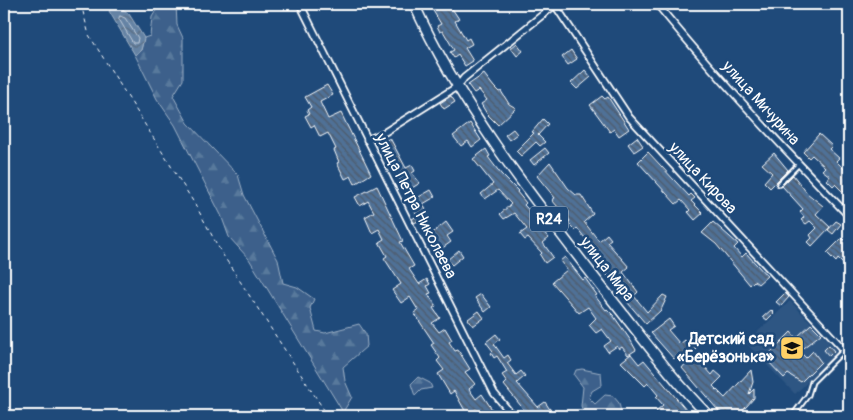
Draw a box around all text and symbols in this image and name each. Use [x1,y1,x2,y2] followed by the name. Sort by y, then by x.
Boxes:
[717,56,804,149] street label: улица Мичурина
[370,129,461,282] street label: улица Петра Николаева
[664,137,741,218] street label: улица Кирова
[530,206,568,232] road number: R24
[575,232,639,305] street label: улица Мира
[677,329,775,367] place label: Детский сад «Берёзонька»
[779,335,805,361] school or university icon: Детский сад «Берёзонька»

